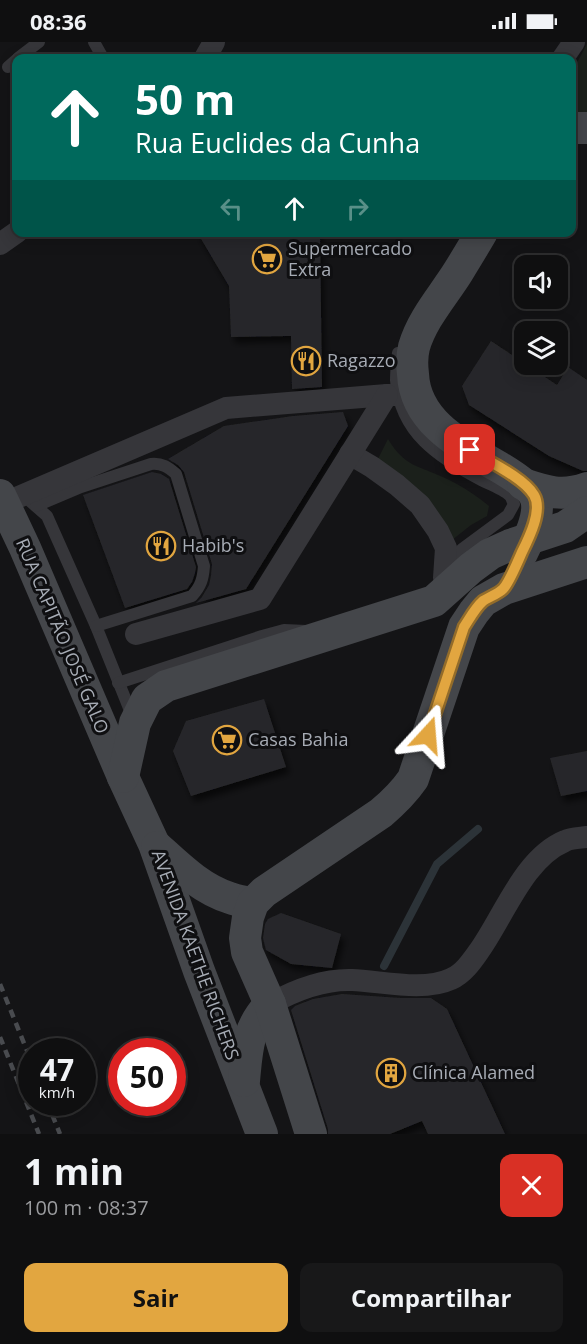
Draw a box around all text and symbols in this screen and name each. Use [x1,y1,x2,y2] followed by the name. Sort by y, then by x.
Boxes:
[30,6,87,36] text: 08:36
[135,70,235,127] text: 50 m
[36,78,114,156] icon: ahead
[135,124,420,161] text: Rua Euclides da Cunha
[215,192,248,225] icon: left
[278,192,311,225] icon: ahead
[341,192,374,225] icon: right
[288,236,412,281] place label: Supermercado Extra
[251,243,283,275] supermarket icon: Supermercado Extra
[514,255,568,375] map controls
[514,255,568,309] button: sound
[514,321,568,375] button: layers
[290,345,322,377] restaurant icon: Ragazzo
[327,348,396,372] place label: Ragazzo
[444,424,495,475] pin
[453,433,486,466] icon: arrive
[145,530,177,562] restaurant icon: Habib's
[182,533,244,557] place label: Habib's
[11,534,115,737] street label: RUA CAPITÃO JOSÉ GALO
[396,703,460,767] position arrow
[211,724,243,756] supermarket icon: Casas Bahia
[248,727,348,751] place label: Casas Bahia
[147,846,245,1063] street label: AVENIDA KAETHE RICHERS
[108,1038,186,1116] speed limit sign: 50
[40,1049,74,1090] text: 47
[375,1057,407,1089] building icon: Clínica Alamed
[412,1060,535,1084] place label: Clínica Alamed
[39,1082,75,1102] text: km/h
[24,1147,124,1196] text: 1 min
[500,1154,563,1217] button: close
[24,1194,149,1221] text: 100 m · 08:37
[24,1263,288,1332] button: Sair
[300,1263,563,1332] button: Compartilhar

